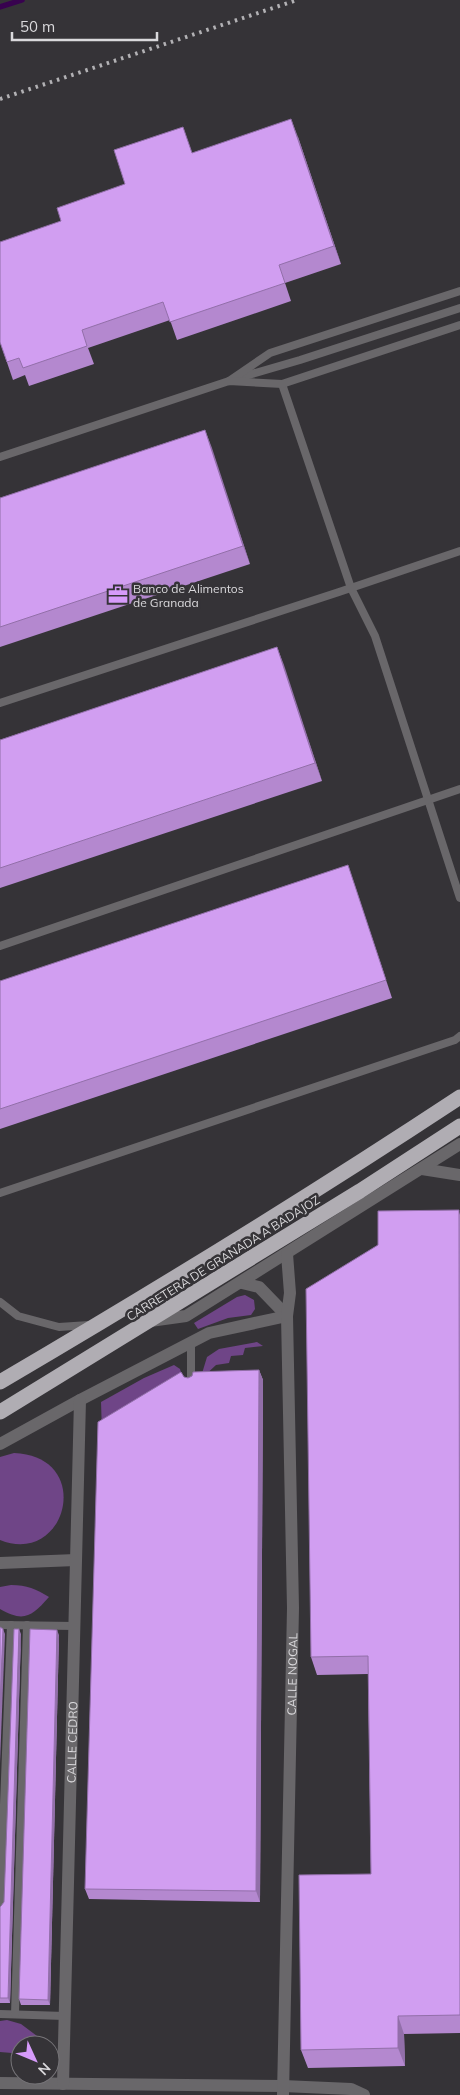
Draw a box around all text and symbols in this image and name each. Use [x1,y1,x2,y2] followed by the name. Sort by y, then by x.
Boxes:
[12,10,158,42] scale bar
[20,17,55,36] text: 50 m
[133,581,244,610] place label: Banco de Alimentos de Granada
[107,584,129,606] office icon: Banco de Alimentos de Granada
[124,1192,322,1324] street label: CARRETERA DE GRANADA A BADAJOZ
[283,1632,300,1715] street label: CALLE NOGAL
[63,1701,80,1783] street label: CALLE CEDRO
[10,2035,60,2085] north arrow
[34,2059,54,2079] text: N

